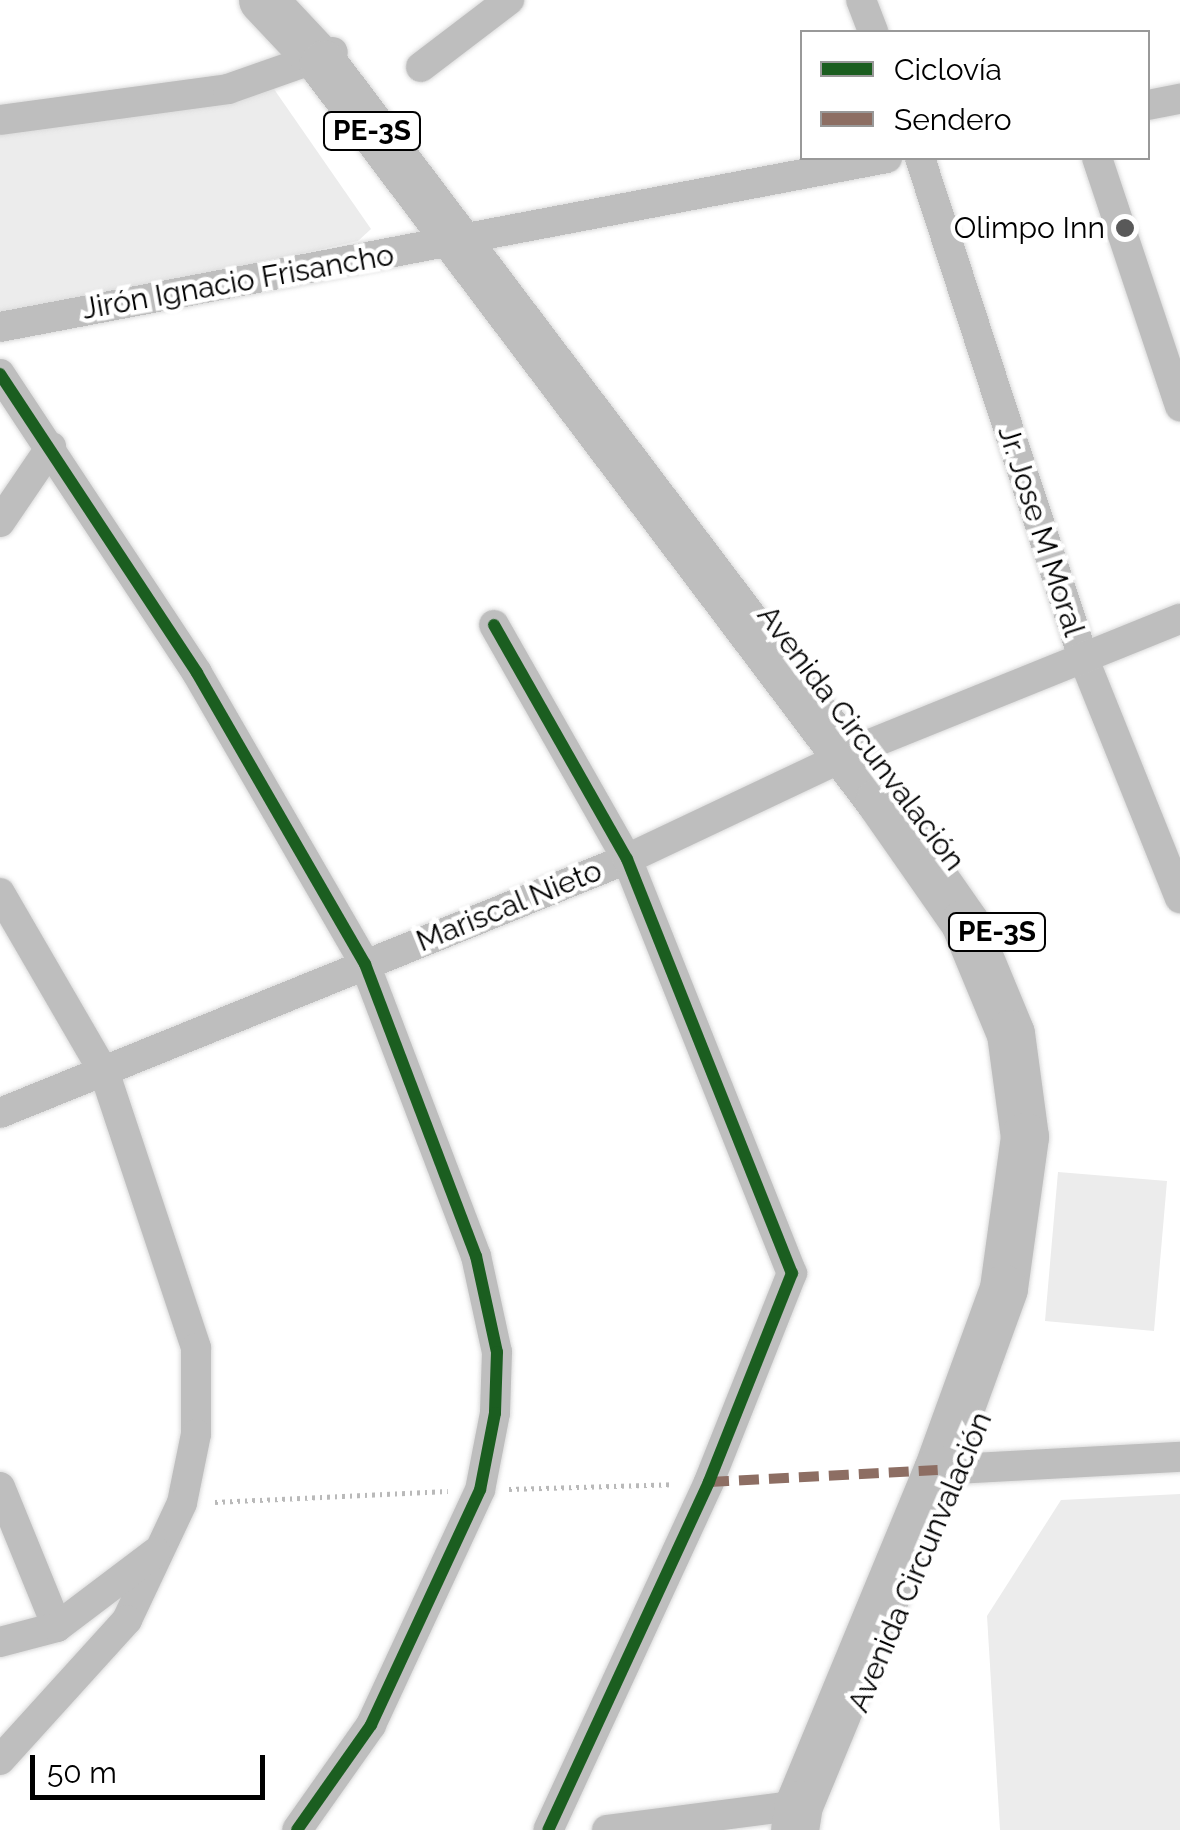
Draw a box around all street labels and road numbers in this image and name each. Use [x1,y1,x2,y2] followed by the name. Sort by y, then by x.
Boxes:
[322,108,422,154] road number: PE-3S
[79,237,397,327] street label: Jirón Ignacio Frisancho
[990,421,1092,641] street label: Jr. Jose M Moral
[750,598,972,878] street label: Avenida Circunvalación
[411,852,607,960] street label: Mariscal Nieto
[947,909,1047,955] road number: PE-3S
[840,1407,1000,1717] street label: Avenida Circunvalación

